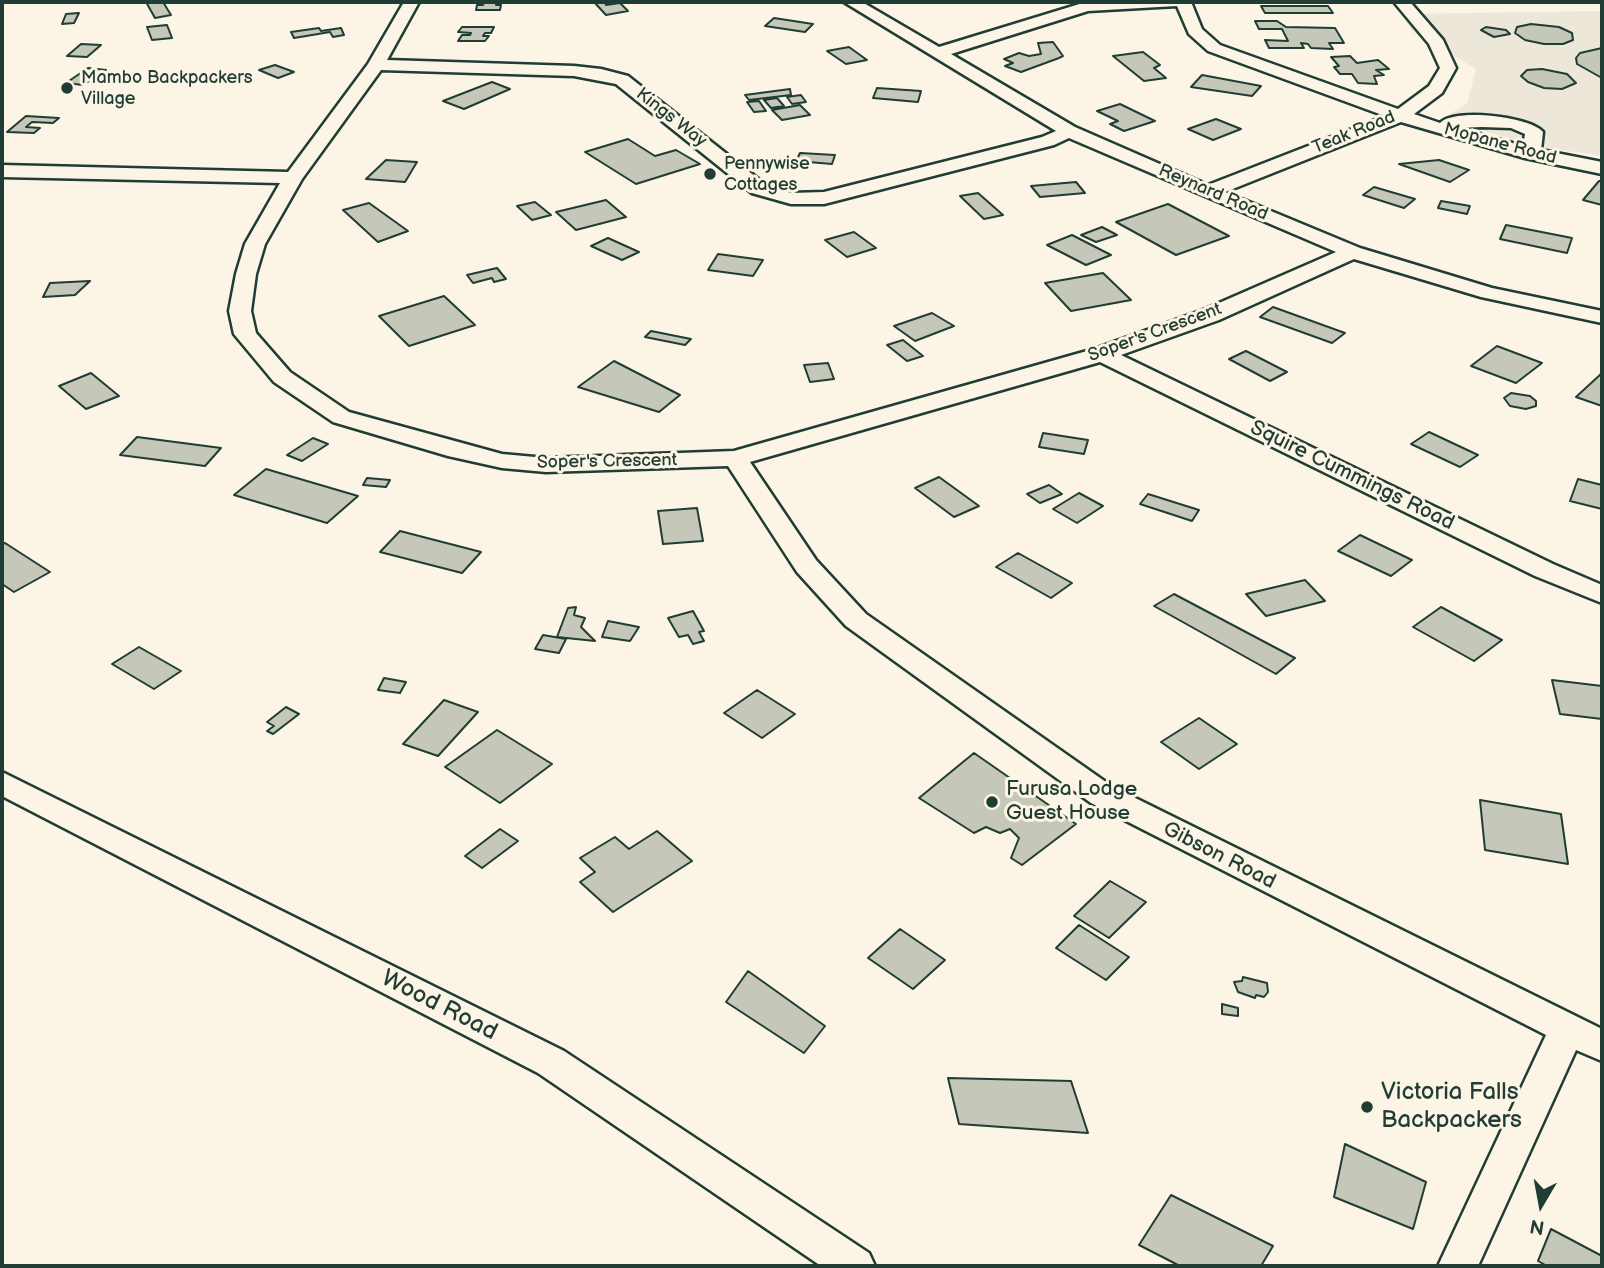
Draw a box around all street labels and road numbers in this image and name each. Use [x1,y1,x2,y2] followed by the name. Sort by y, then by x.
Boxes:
[631,84,711,152] street label: Kings Way
[1310,107,1398,159] street label: Teak Road
[1441,119,1559,169] street label: Mopane Road
[1155,160,1271,226] street label: Reynard Road
[1085,299,1225,367] street label: Soper's Crescent
[1246,416,1458,536] street label: Squire Cummings Road
[537,450,677,474] street label: Soper's Crescent
[1158,817,1280,895] street label: Gibson Road
[376,965,502,1047] street label: Wood Road

